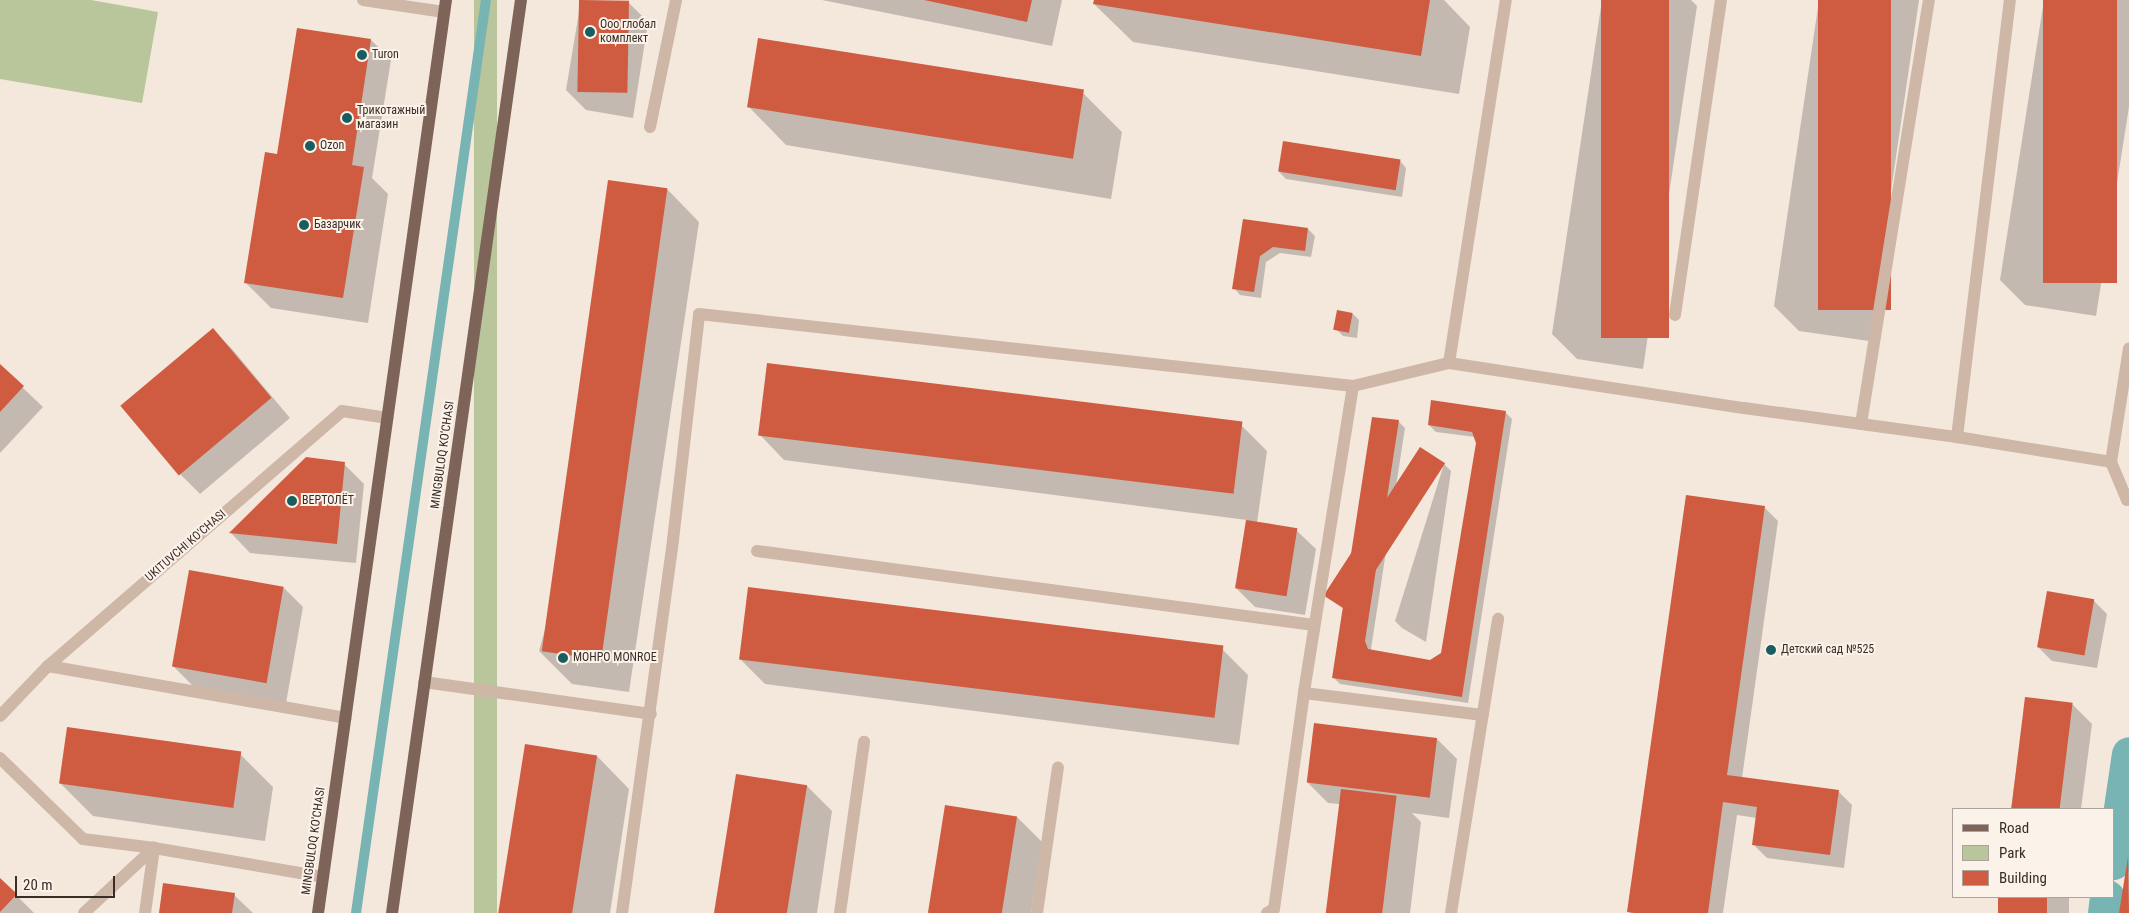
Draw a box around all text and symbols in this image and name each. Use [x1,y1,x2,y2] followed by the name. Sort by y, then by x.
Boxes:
[600,18,656,46] place label: Ооо глобал комплект
[584,26,596,38] marker: Ооо глобал комплект
[372,48,399,62] place label: Turon
[356,49,368,61] marker: Turon
[357,104,425,132] place label: Трикотажный магазин
[341,112,353,124] marker: Трикотажный магазин
[320,139,344,153] place label: Ozon
[304,140,316,152] marker: Ozon
[314,218,361,232] place label: Базарчик
[298,219,310,231] marker: Базарчик
[428,400,458,510] street label: MINGBULOQ KO'CHASI
[302,494,354,508] place label: ВЕРТОЛЁТ
[286,495,298,507] marker: ВЕРТОЛЁТ
[143,507,229,585] street label: UKITUVCHI KO'CHASI
[1781,643,1874,657] place label: Детский сад №525
[1765,644,1777,656] marker: Детский сад №525
[573,651,657,665] place label: МОНРО MONROE
[557,652,569,664] marker: МОНРО MONROE
[299,786,329,896] street label: MINGBULOQ KO'CHASI
[1952,808,2114,898] legend
[1999,819,2029,837] text: Road
[1999,844,2026,862] text: Park
[18,866,118,898] scale bar
[1999,869,2047,887] text: Building
[23,876,53,894] text: 20 m

